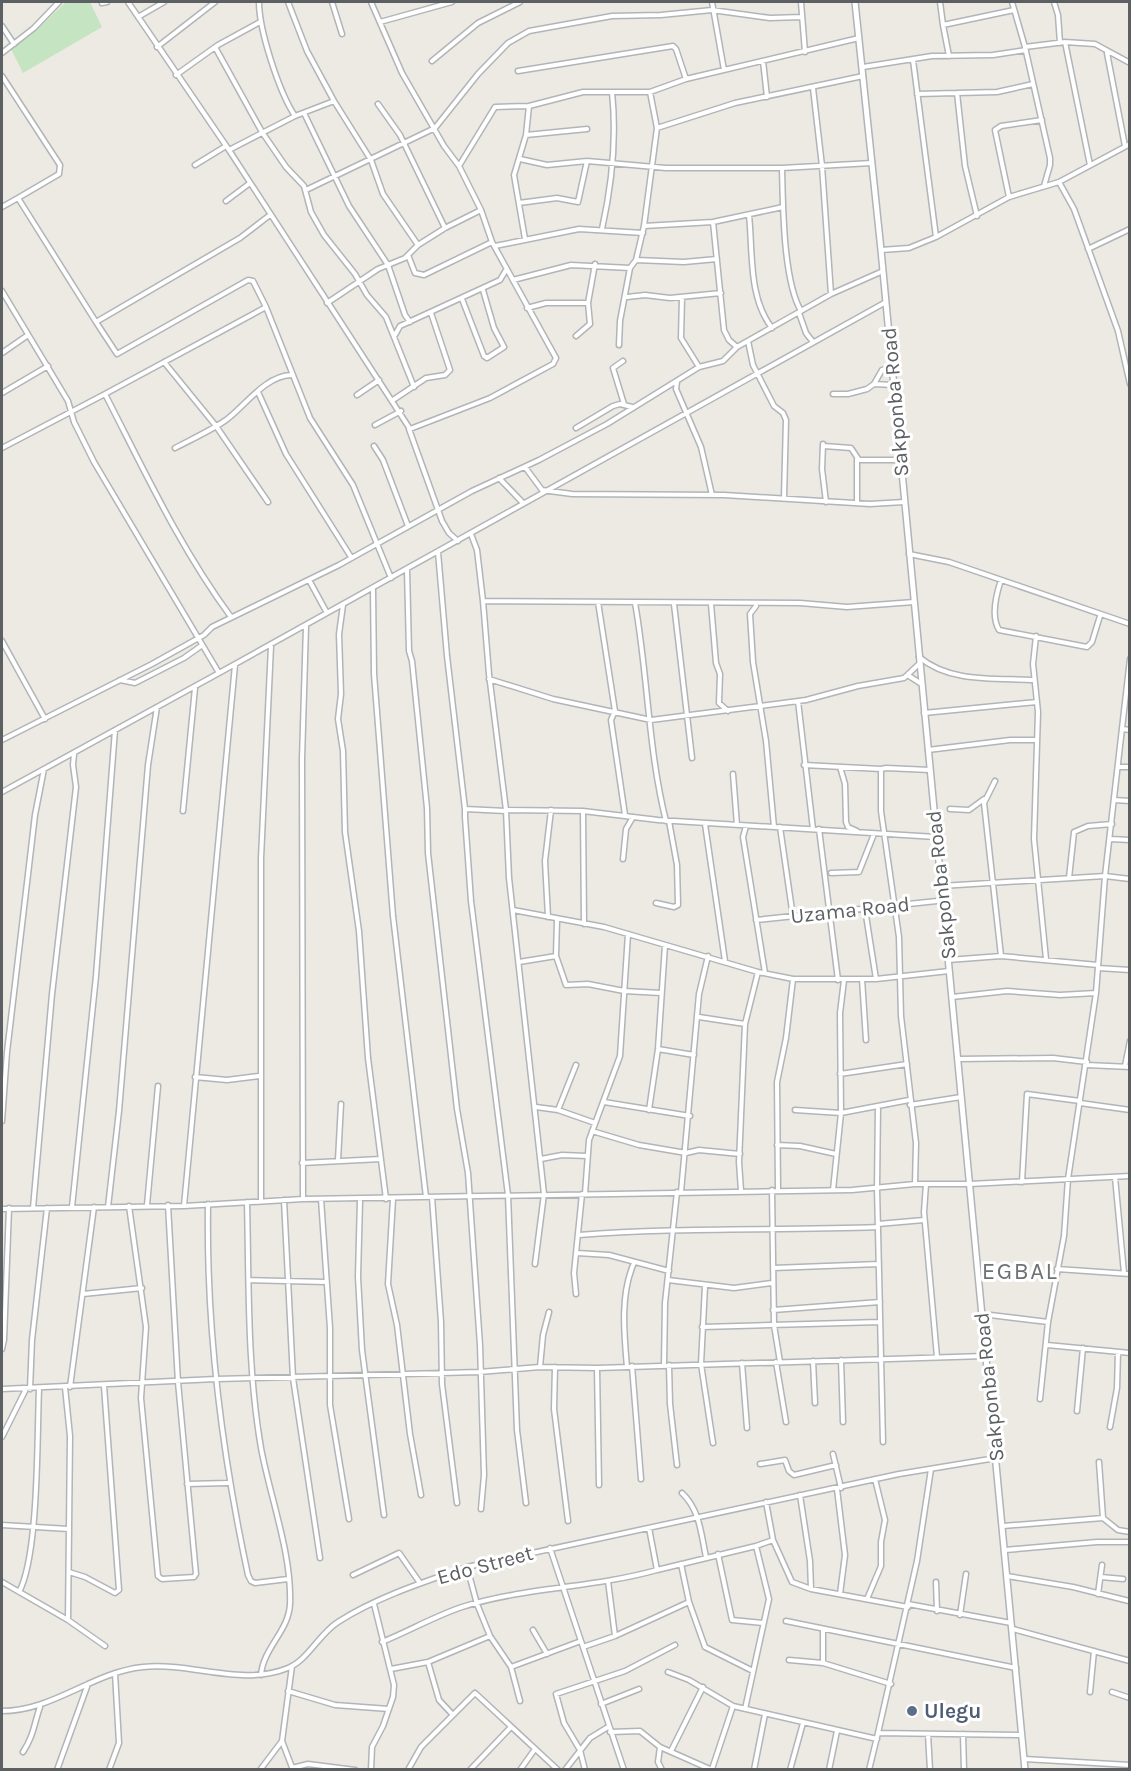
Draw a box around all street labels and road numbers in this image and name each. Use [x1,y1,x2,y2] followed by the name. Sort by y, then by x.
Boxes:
[877,326,913,478] street label: Sakponba Road
[921,809,961,961] street label: Sakponba Road
[789,892,911,928] street label: Uzama Road
[969,1311,1009,1463] street label: Sakponba Road
[434,1541,536,1589] street label: Edo Street

